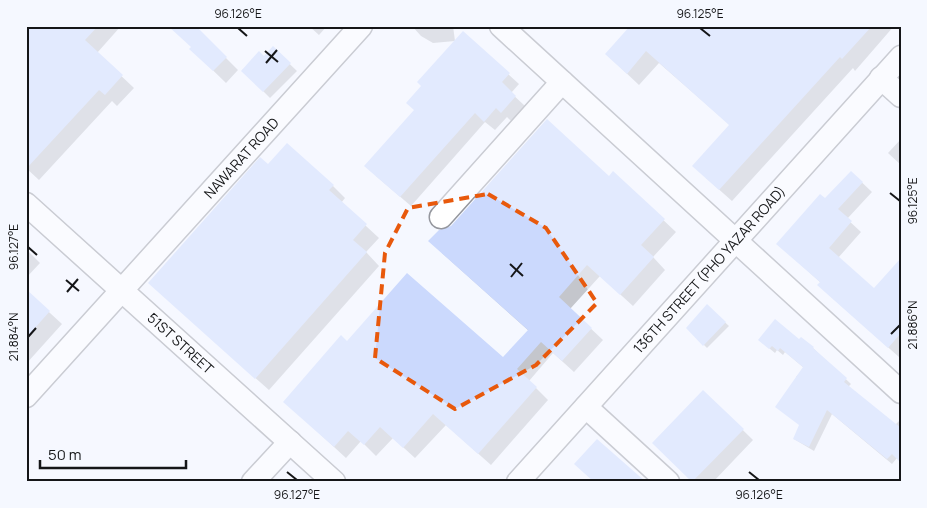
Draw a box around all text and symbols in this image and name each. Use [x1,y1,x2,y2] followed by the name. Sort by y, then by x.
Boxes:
[214,5,262,22] text: 96.126°E
[676,5,724,22] text: 96.125°E
[199,113,283,202] street label: NAWARAT ROAD
[904,177,921,225] text: 96.125°E
[629,181,789,357] street label: 136TH STREET (PHO YAZAR ROAD)
[5,224,22,270] text: 96.127°E
[904,300,921,350] text: 21.886°N
[144,308,218,378] street label: 51ST STREET
[5,313,22,361] text: 21.884°N
[40,438,186,470] scale bar
[48,444,82,465] text: 50 m
[274,486,320,503] text: 96.127°E
[735,486,783,503] text: 96.126°E

